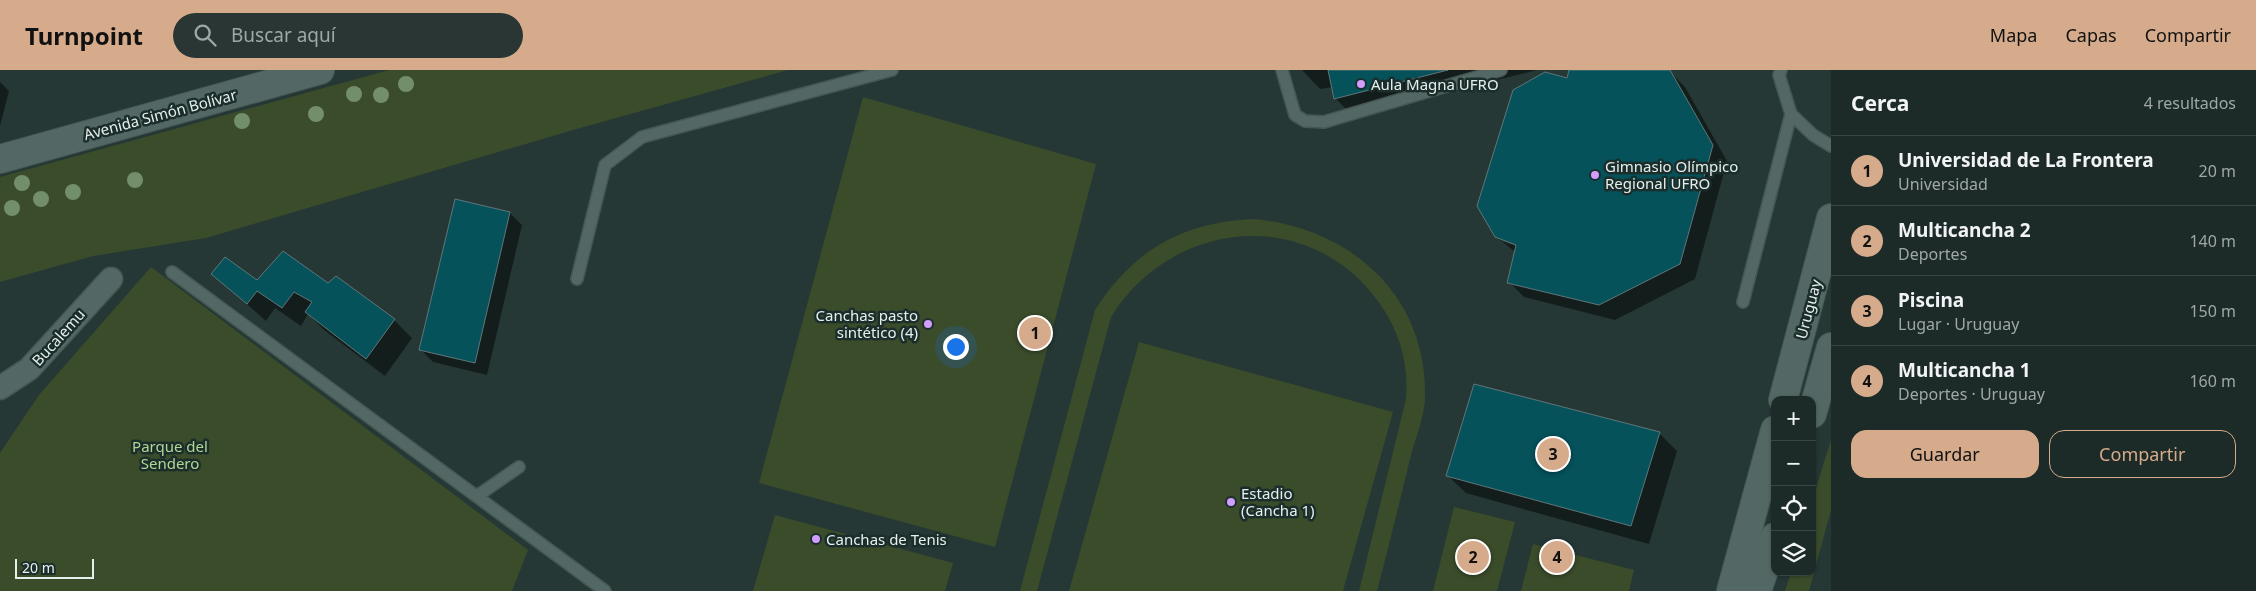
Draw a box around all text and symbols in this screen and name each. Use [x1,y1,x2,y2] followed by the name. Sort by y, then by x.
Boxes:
[173,13,523,58] search box
[25,19,143,52] text: Turnpoint
[191,21,219,49] icon: search
[231,22,336,48] text: Buscar aquí
[1990,23,2037,47] text: Mapa
[2065,23,2117,47] text: Capas
[2145,23,2231,47] text: Compartir
[1371,74,1499,94] place label: Aula Magna UFRO
[1355,78,1367,90] marker: Aula Magna UFRO
[81,84,239,144] street label: Avenida Simón Bolívar
[1851,89,1909,117] text: Cerca
[2144,92,2236,114] text: 4 resultados
[1898,147,2154,173] text: Universidad de La Frontera
[1605,156,1738,193] place label: Gimnasio Olímpico Regional UFRO
[1862,160,1872,182] text: 1
[2199,160,2236,182] text: 20 m
[1589,169,1601,181] marker: Gimnasio Olímpico Regional UFRO
[1898,173,1988,195] text: Universidad
[1898,217,2031,243] text: Multicancha 2
[1862,230,1872,252] text: 2
[2189,230,2236,252] text: 140 m
[1898,243,1967,265] text: Deportes
[1790,277,1826,341] street label: Uruguay
[1898,287,1964,313] text: Piscina
[1862,300,1872,322] text: 3
[2189,300,2236,322] text: 150 m
[27,304,89,370] street label: Bucalemu
[816,305,918,342] place label: Canchas pasto sintético (4)
[1898,313,2019,335] text: Lugar · Uruguay
[1019,314,1051,352] pin: 1
[922,318,934,330] marker: Canchas pasto sintético (4)
[943,334,969,360] your location
[1898,357,2031,383] text: Multicancha 1
[1862,370,1872,392] text: 4
[2189,370,2236,392] text: 160 m
[1898,383,2045,405] text: Deportes · Uruguay
[1771,396,1816,576] map controls
[1771,396,1816,441] button: +
[1851,430,2039,478] button: Guardar
[2049,430,2236,478] button: Compartir
[1537,435,1569,473] pin: 3
[132,436,208,473] park label: Parque del Sendero
[1771,441,1816,486] button: −
[1241,483,1315,520] place label: Estadio (Cancha 1)
[1771,486,1816,531] button: locate
[1225,496,1237,508] marker: Estadio (Cancha 1)
[826,529,947,549] place label: Canchas de Tenis
[1771,531,1816,576] button: layers
[810,533,822,545] marker: Canchas de Tenis
[1457,538,1489,576] pin: 2
[1541,538,1573,576] pin: 4
[15,556,94,579] scale bar
[22,558,55,577] text: 20 m

